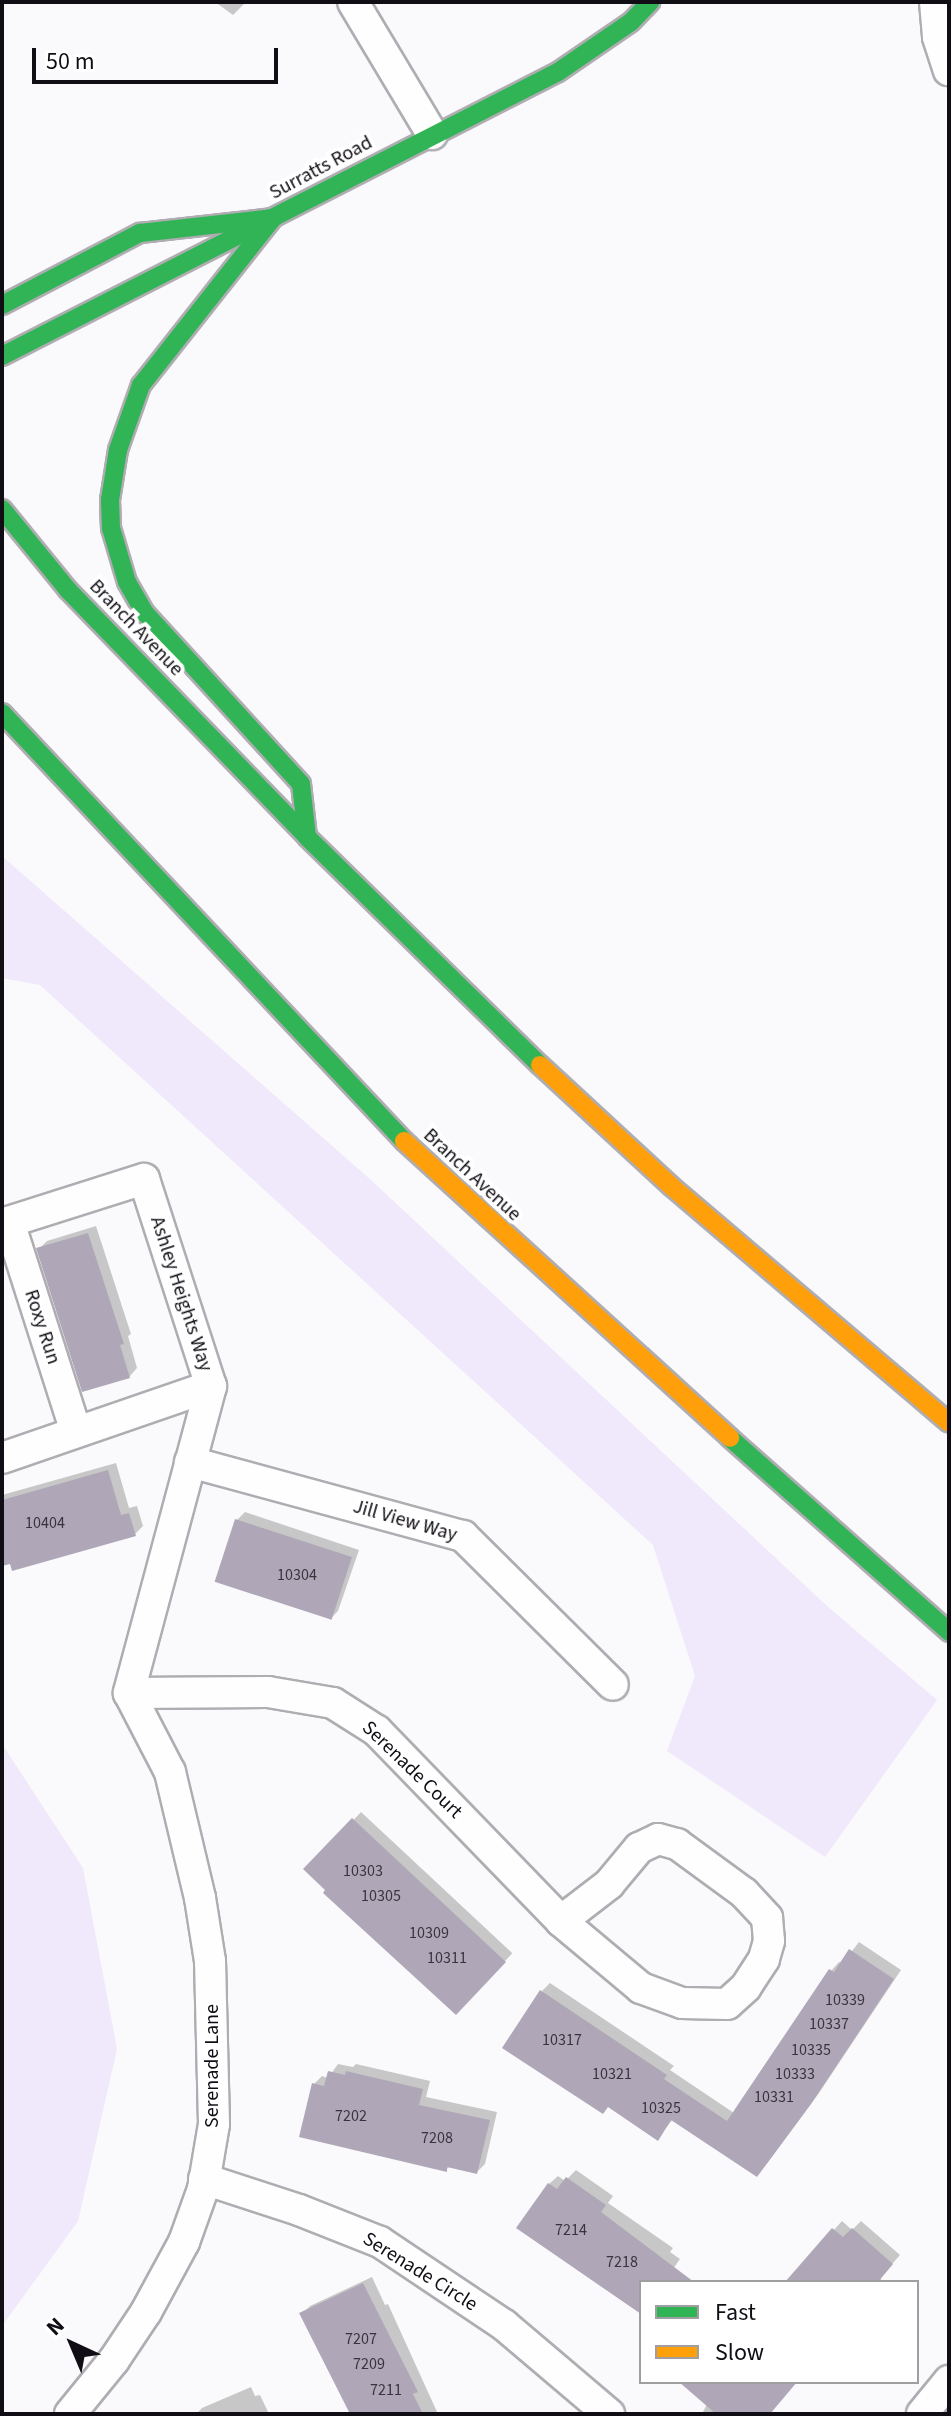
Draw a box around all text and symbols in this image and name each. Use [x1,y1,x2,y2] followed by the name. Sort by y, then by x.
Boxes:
[36,32,282,82] scale bar
[46,44,95,79] text: 50 m
[265,131,377,205] street label: Surratts Road
[84,575,188,681] street label: Branch Avenue
[418,1124,526,1226] street label: Branch Avenue
[145,1213,217,1375] street label: Ashley Heights Way
[19,1287,65,1367] street label: Roxy Run
[350,1495,460,1547] street label: Jill View Way
[25,1513,65,1533] house number: 10404
[277,1565,317,1585] house number: 10304
[357,1716,467,1824] street label: Serenade Court
[343,1861,383,1881] house number: 10303
[361,1886,401,1906] house number: 10305
[409,1923,449,1943] house number: 10309
[427,1948,467,1968] house number: 10311
[825,1990,865,2010] house number: 10339
[200,2004,224,2128] street label: Serenade Lane
[809,2014,849,2034] house number: 10337
[542,2030,582,2050] house number: 10317
[791,2040,831,2060] house number: 10335
[592,2064,632,2084] house number: 10321
[775,2064,815,2084] house number: 10333
[754,2087,794,2107] house number: 10331
[641,2098,681,2118] house number: 10325
[335,2106,367,2126] house number: 7202
[421,2128,453,2148] house number: 7208
[555,2220,587,2240] house number: 7214
[358,2227,482,2317] street label: Serenade Circle
[606,2252,638,2272] house number: 7218
[639,2280,919,2384] legend
[715,2295,756,2330] text: Fast
[32,2304,112,2384] north arrow
[39,2310,72,2343] text: N
[345,2329,377,2349] house number: 7207
[715,2335,764,2370] text: Slow
[353,2354,385,2374] house number: 7209
[370,2380,402,2400] house number: 7211

